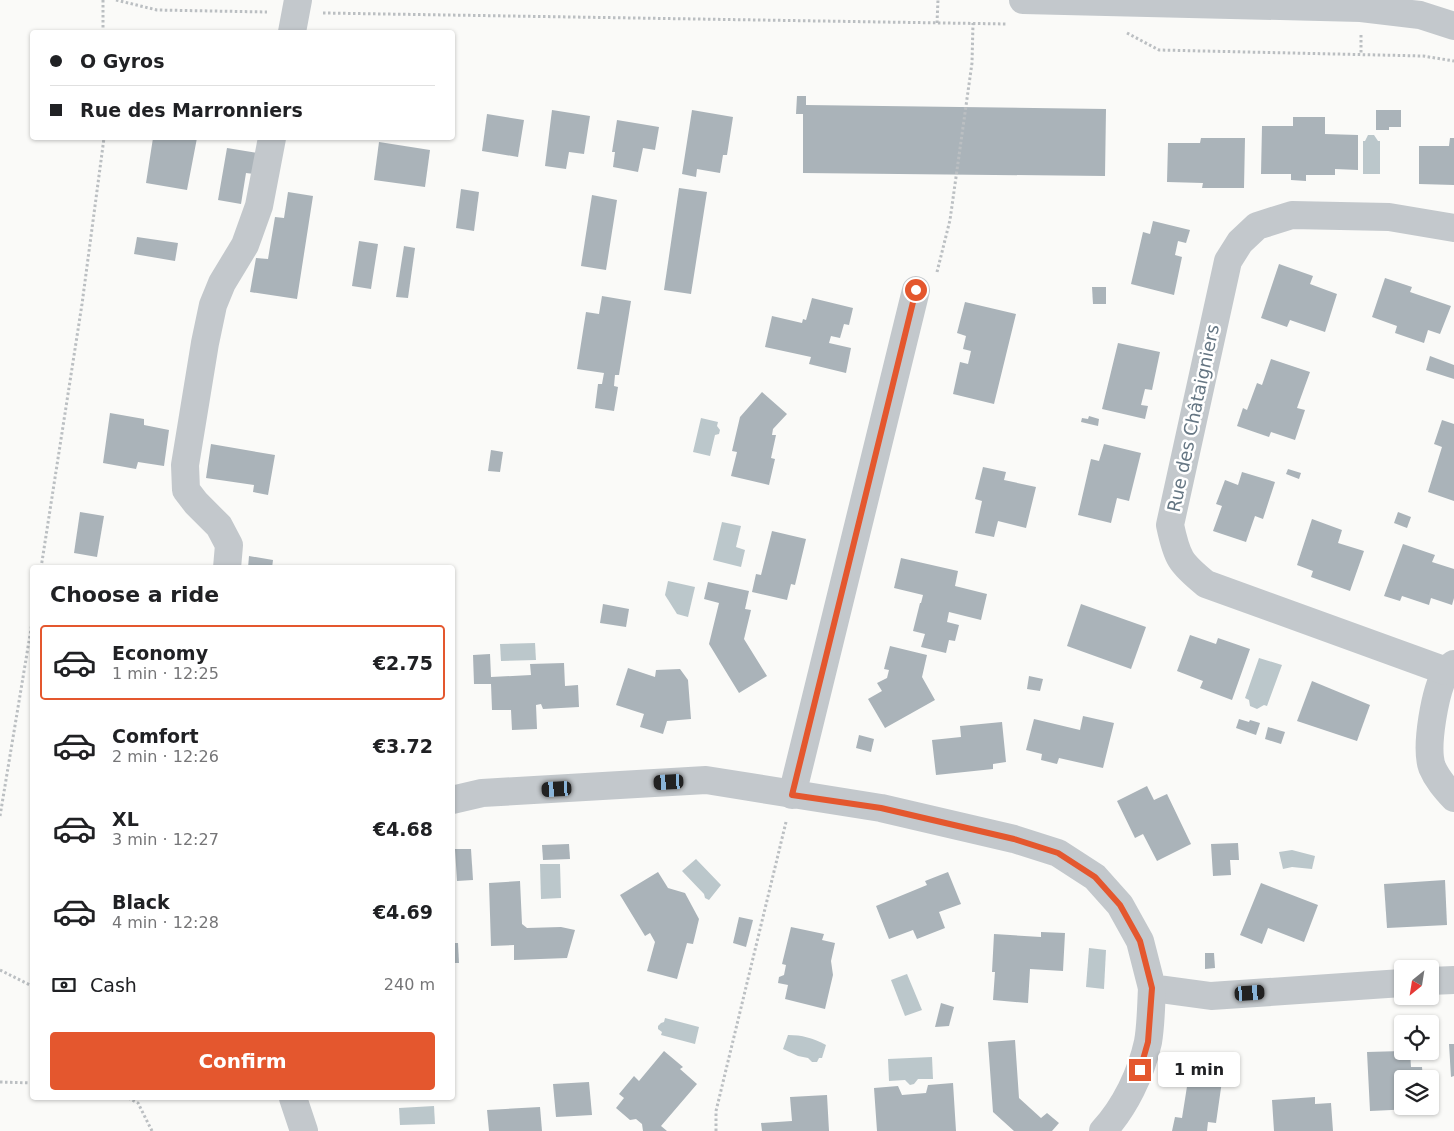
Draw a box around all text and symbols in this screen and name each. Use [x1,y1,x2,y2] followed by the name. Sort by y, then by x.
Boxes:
[80,50,164,72] text: O Gyros
[80,99,303,121] text: Rue des Marronniers
[905,279,927,301] route start
[1163,322,1223,514] street label: Rue des Châtaigniers
[50,582,219,607] text: Choose a ride
[52,640,97,685] icon: car
[112,642,208,664] text: Economy
[373,652,433,674] text: €2.75
[112,664,219,683] text: 1 min · 12:25
[52,723,97,768] icon: car
[112,725,199,747] text: Comfort
[373,735,433,757] text: €3.72
[112,747,219,766] text: 2 min · 12:26
[653,774,684,790] car
[541,781,572,797] car
[52,806,97,851] icon: car
[112,808,139,830] text: XL
[373,818,433,840] text: €4.68
[112,830,219,849] text: 3 min · 12:27
[52,889,97,934] icon: car
[112,891,170,913] text: Black
[373,901,433,923] text: €4.69
[112,913,219,932] text: 4 min · 12:28
[1394,960,1439,1005] north arrow
[1394,960,1439,1115] map controls
[50,971,78,999] icon: cash
[90,974,137,996] text: Cash
[384,975,435,994] text: 240 m
[1234,984,1265,1002] car
[1394,1015,1439,1060] button: locate
[50,1032,435,1090] button: Confirm
[1158,1052,1240,1088] callout: 1 min
[1129,1059,1151,1081] route end
[1174,1060,1224,1079] text: 1 min
[1394,1070,1439,1115] button: layers

